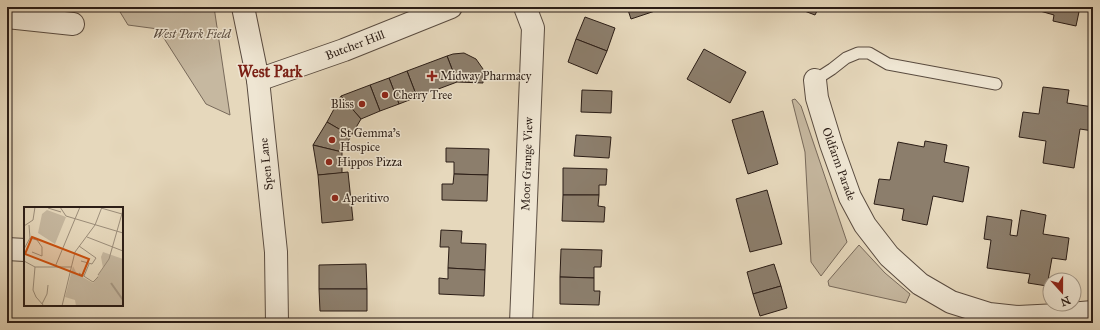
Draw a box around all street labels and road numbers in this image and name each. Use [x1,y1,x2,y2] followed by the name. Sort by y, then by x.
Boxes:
[323,27,387,63] street label: Butcher Hill
[518,117,537,211] street label: Moor Grange View
[819,125,859,203] street label: Oldfarm Parade
[256,137,276,191] street label: Spen Lane

